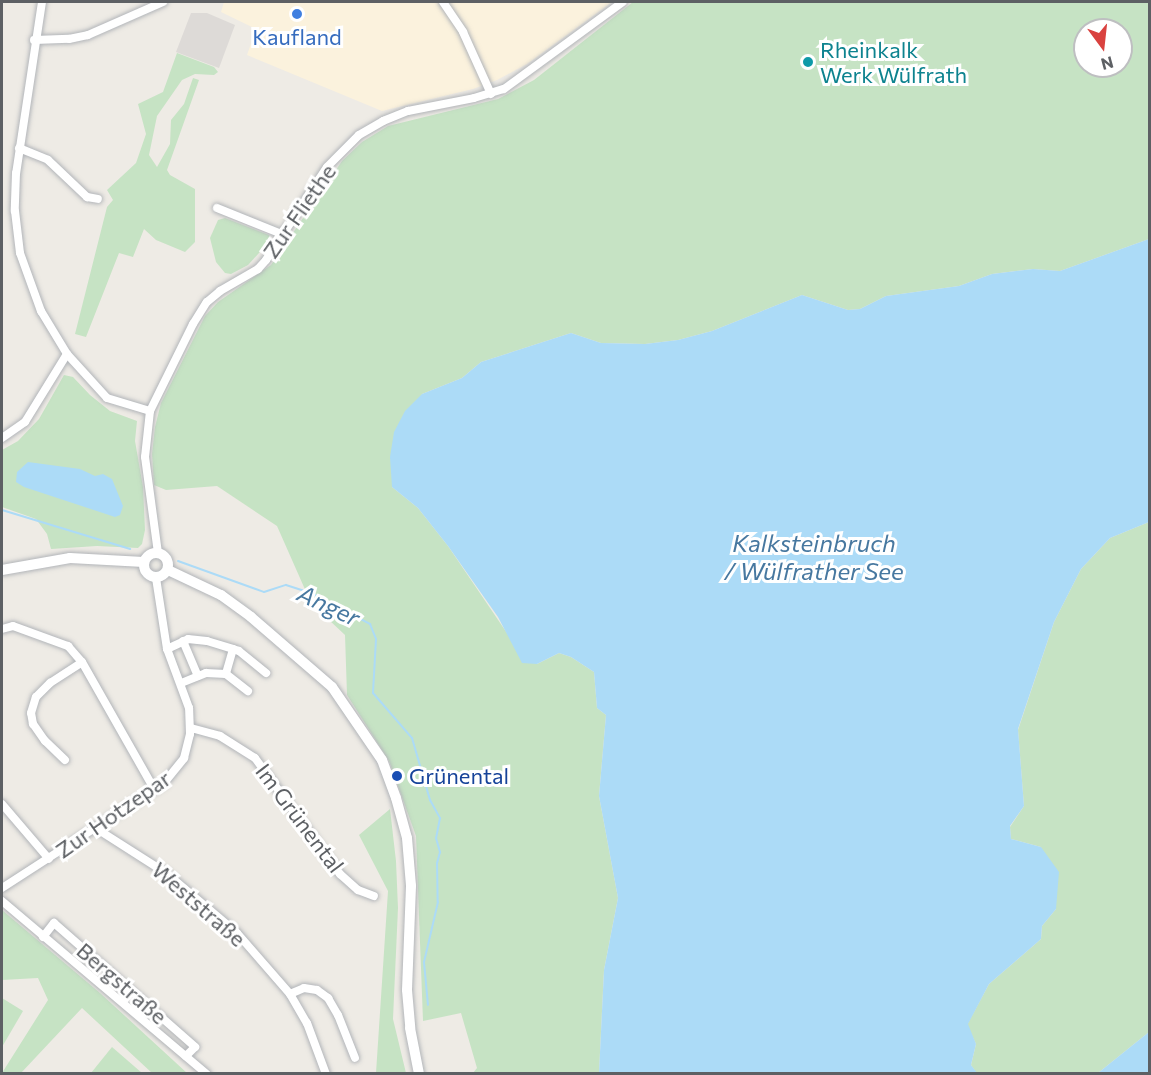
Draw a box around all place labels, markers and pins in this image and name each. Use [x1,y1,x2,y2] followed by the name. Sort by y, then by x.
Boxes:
[290,7,304,21] marker: Kaufland
[252,24,342,50] place label: Kaufland
[820,36,967,88] place label: Rheinkalk Werk Wülfrath
[801,55,815,69] marker: Rheinkalk Werk Wülfrath
[409,763,509,789] place label: Grünental
[390,769,404,783] marker: Grünental

